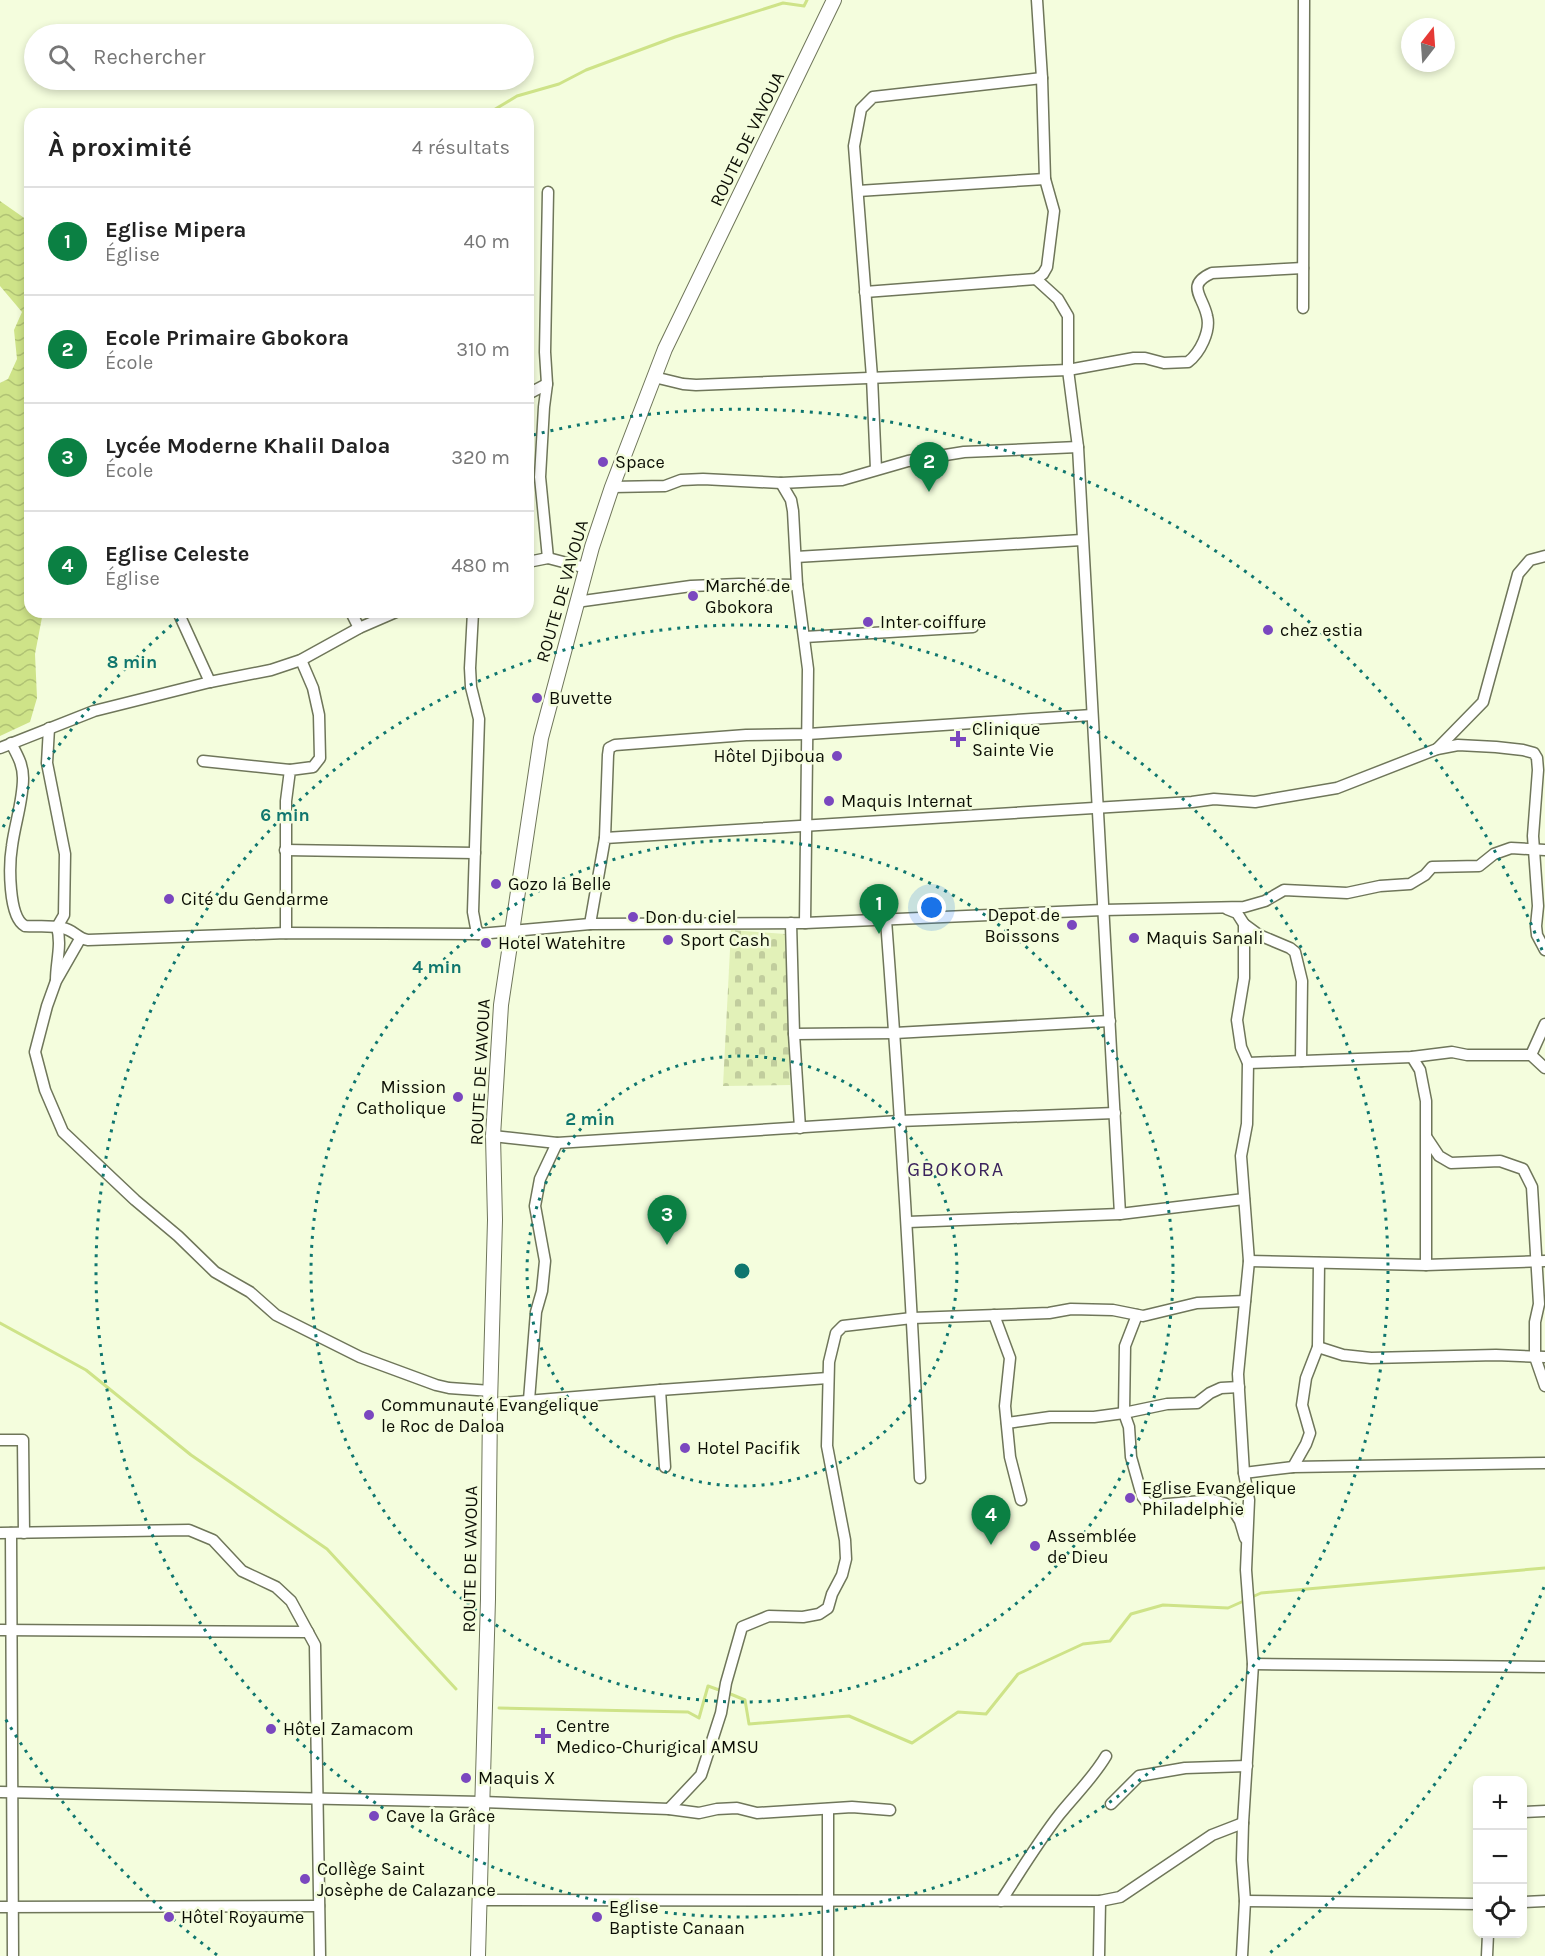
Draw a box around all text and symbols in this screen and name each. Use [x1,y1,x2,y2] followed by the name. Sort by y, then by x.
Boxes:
[1401,18,1455,72] north arrow
[24,24,534,90] search box
[45,41,78,74] icon: search
[93,44,206,70] text: Rechercher
[705,68,789,210] street label: ROUTE DE VAVOUA
[48,132,192,163] text: À proximité
[412,136,510,159] text: 4 résultats
[105,217,247,243] text: Eglise Mipera
[64,230,71,253] text: 1
[464,230,510,253] text: 40 m
[105,243,160,266] text: Église
[105,325,349,351] text: Ecole Primaire Gbokora
[61,338,74,361] text: 2
[456,338,510,361] text: 310 m
[105,351,153,374] text: École
[105,433,390,459] text: Lycée Moderne Khalil Daloa
[910,442,948,492] pin: 2
[61,446,74,469] text: 3
[451,446,510,469] text: 320 m
[615,451,665,473] place label: Space
[596,455,610,469] marker: Space
[105,459,153,482] text: École
[531,517,593,665] street label: ROUTE DE VAVOUA
[105,541,249,567] text: Eglise Celeste
[62,554,73,577] text: 4
[451,554,510,577] text: 480 m
[105,567,160,590] text: Église
[705,575,790,618] place label: Marché de Gbokora
[686,589,700,603] marker: Marché de Gbokora
[880,611,986,633] place label: Inter coiffure
[861,615,875,629] marker: Inter coiffure
[1280,619,1363,641] place label: chez estia
[1261,623,1275,637] marker: chez estia
[107,651,157,673] text: 8 min
[549,687,612,709] place label: Buvette
[530,691,544,705] marker: Buvette
[972,718,1054,761] place label: Clinique Sainte Vie
[949,730,967,748] marker: Clinique Sainte Vie
[714,745,825,767] place label: Hôtel Djiboua
[830,749,844,763] marker: Hôtel Djiboua
[841,790,973,812] place label: Maquis Internat
[822,794,836,808] marker: Maquis Internat
[260,804,310,826] text: 6 min
[508,873,611,895] place label: Gozo la Belle
[489,877,503,891] marker: Gozo la Belle
[860,884,898,934] pin: 1
[181,888,328,910] place label: Cité du Gendarme
[162,892,176,906] marker: Cité du Gendarme
[917,893,946,922] your location
[985,904,1060,947] place label: Depot de Boissons
[645,906,737,928] place label: Don du ciel
[626,910,640,924] marker: Don du ciel
[1065,918,1079,932] marker: Depot de Boissons
[1146,927,1264,949] place label: Maquis Sanali
[680,929,770,951] place label: Sport Cash
[1127,931,1141,945] marker: Maquis Sanali
[498,932,625,954] place label: Hotel Watehitre
[661,933,675,947] marker: Sport Cash
[479,936,493,950] marker: Hotel Watehitre
[412,956,462,978] text: 4 min
[465,998,495,1146] street label: ROUTE DE VAVOUA
[357,1076,446,1119] place label: Mission Catholique
[451,1090,465,1104] marker: Mission Catholique
[565,1108,615,1130] text: 2 min
[907,1158,1005,1181] district label: GBOKORA
[648,1196,686,1245] pin: 3
[732,1261,752,1281] centre of rings
[381,1394,599,1437] place label: Communauté Evangelique le Roc de Daloa
[362,1408,376,1422] marker: Communauté Evangelique le Roc de Daloa
[697,1437,800,1459] place label: Hotel Pacifik
[678,1441,692,1455] marker: Hotel Pacifik
[1142,1477,1296,1520] place label: Eglise Evangelique Philadelphie
[458,1485,482,1633] street label: ROUTE DE VAVOUA
[1123,1491,1137,1505] marker: Eglise Evangelique Philadelphie
[972,1496,1010,1545] pin: 4
[1047,1525,1137,1568] place label: Assemblée de Dieu
[1028,1539,1042,1553] marker: Assemblée de Dieu
[556,1715,759,1758] place label: Centre Medico-Churigical AMSU
[283,1718,413,1740] place label: Hôtel Zamacom
[264,1722,278,1736] marker: Hôtel Zamacom
[534,1727,552,1745] marker: Centre Medico-Churigical AMSU
[478,1767,555,1789] place label: Maquis X
[459,1771,473,1785] marker: Maquis X
[1473,1776,1527,1938] map controls
[1473,1776,1527,1830] button: +
[386,1805,495,1827] place label: Cave la Grâce
[367,1809,381,1823] marker: Cave la Grâce
[1473,1830,1527,1884] button: −
[317,1858,496,1901] place label: Collège Saint Josèphe de Calazance
[298,1872,312,1886] marker: Collège Saint Josèphe de Calazance
[1473,1884,1527,1938] button: locate
[609,1896,745,1939] place label: Eglise Baptiste Canaan
[181,1906,304,1928] place label: Hôtel Royaume
[162,1910,176,1924] marker: Hôtel Royaume
[590,1910,604,1924] marker: Eglise Baptiste Canaan

